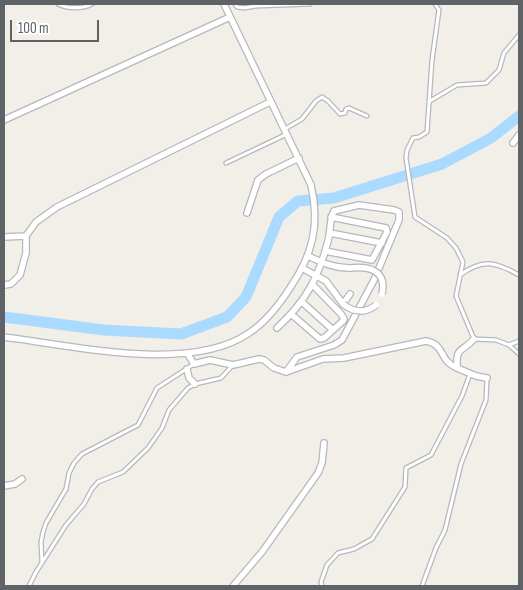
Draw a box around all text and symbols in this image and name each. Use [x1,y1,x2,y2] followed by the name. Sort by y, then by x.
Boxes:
[12,10,101,42] scale bar
[18,19,49,38] text: 100 m

